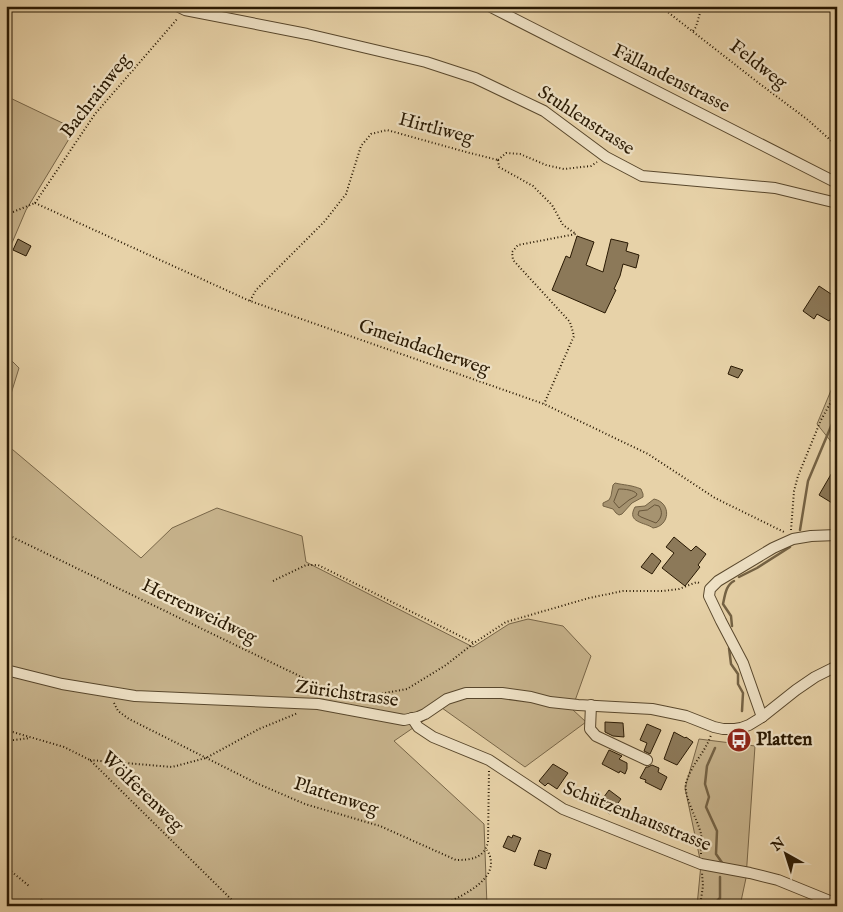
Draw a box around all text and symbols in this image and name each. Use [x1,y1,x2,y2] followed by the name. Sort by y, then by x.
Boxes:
[724,35,792,96] street label: Feldweg
[608,39,734,119] street label: Fällandenstrasse
[56,48,137,143] street label: Bachrainweg
[533,81,639,161] street label: Stuhlenstrasse
[396,108,477,151] street label: Hirtliweg
[355,314,493,382] street label: Gmeindacherweg
[138,574,261,650] street label: Herrenweidweg
[294,675,400,713] street label: Zürichstrasse
[726,727,752,753] bus stop icon: Platten
[756,728,812,752] place label: Platten
[96,747,189,838] street label: Wölferenweg
[291,772,382,822] street label: Plattenweg
[560,776,715,858] street label: Schützenhausstrasse
[760,830,810,880] north arrow
[767,834,789,856] text: N

